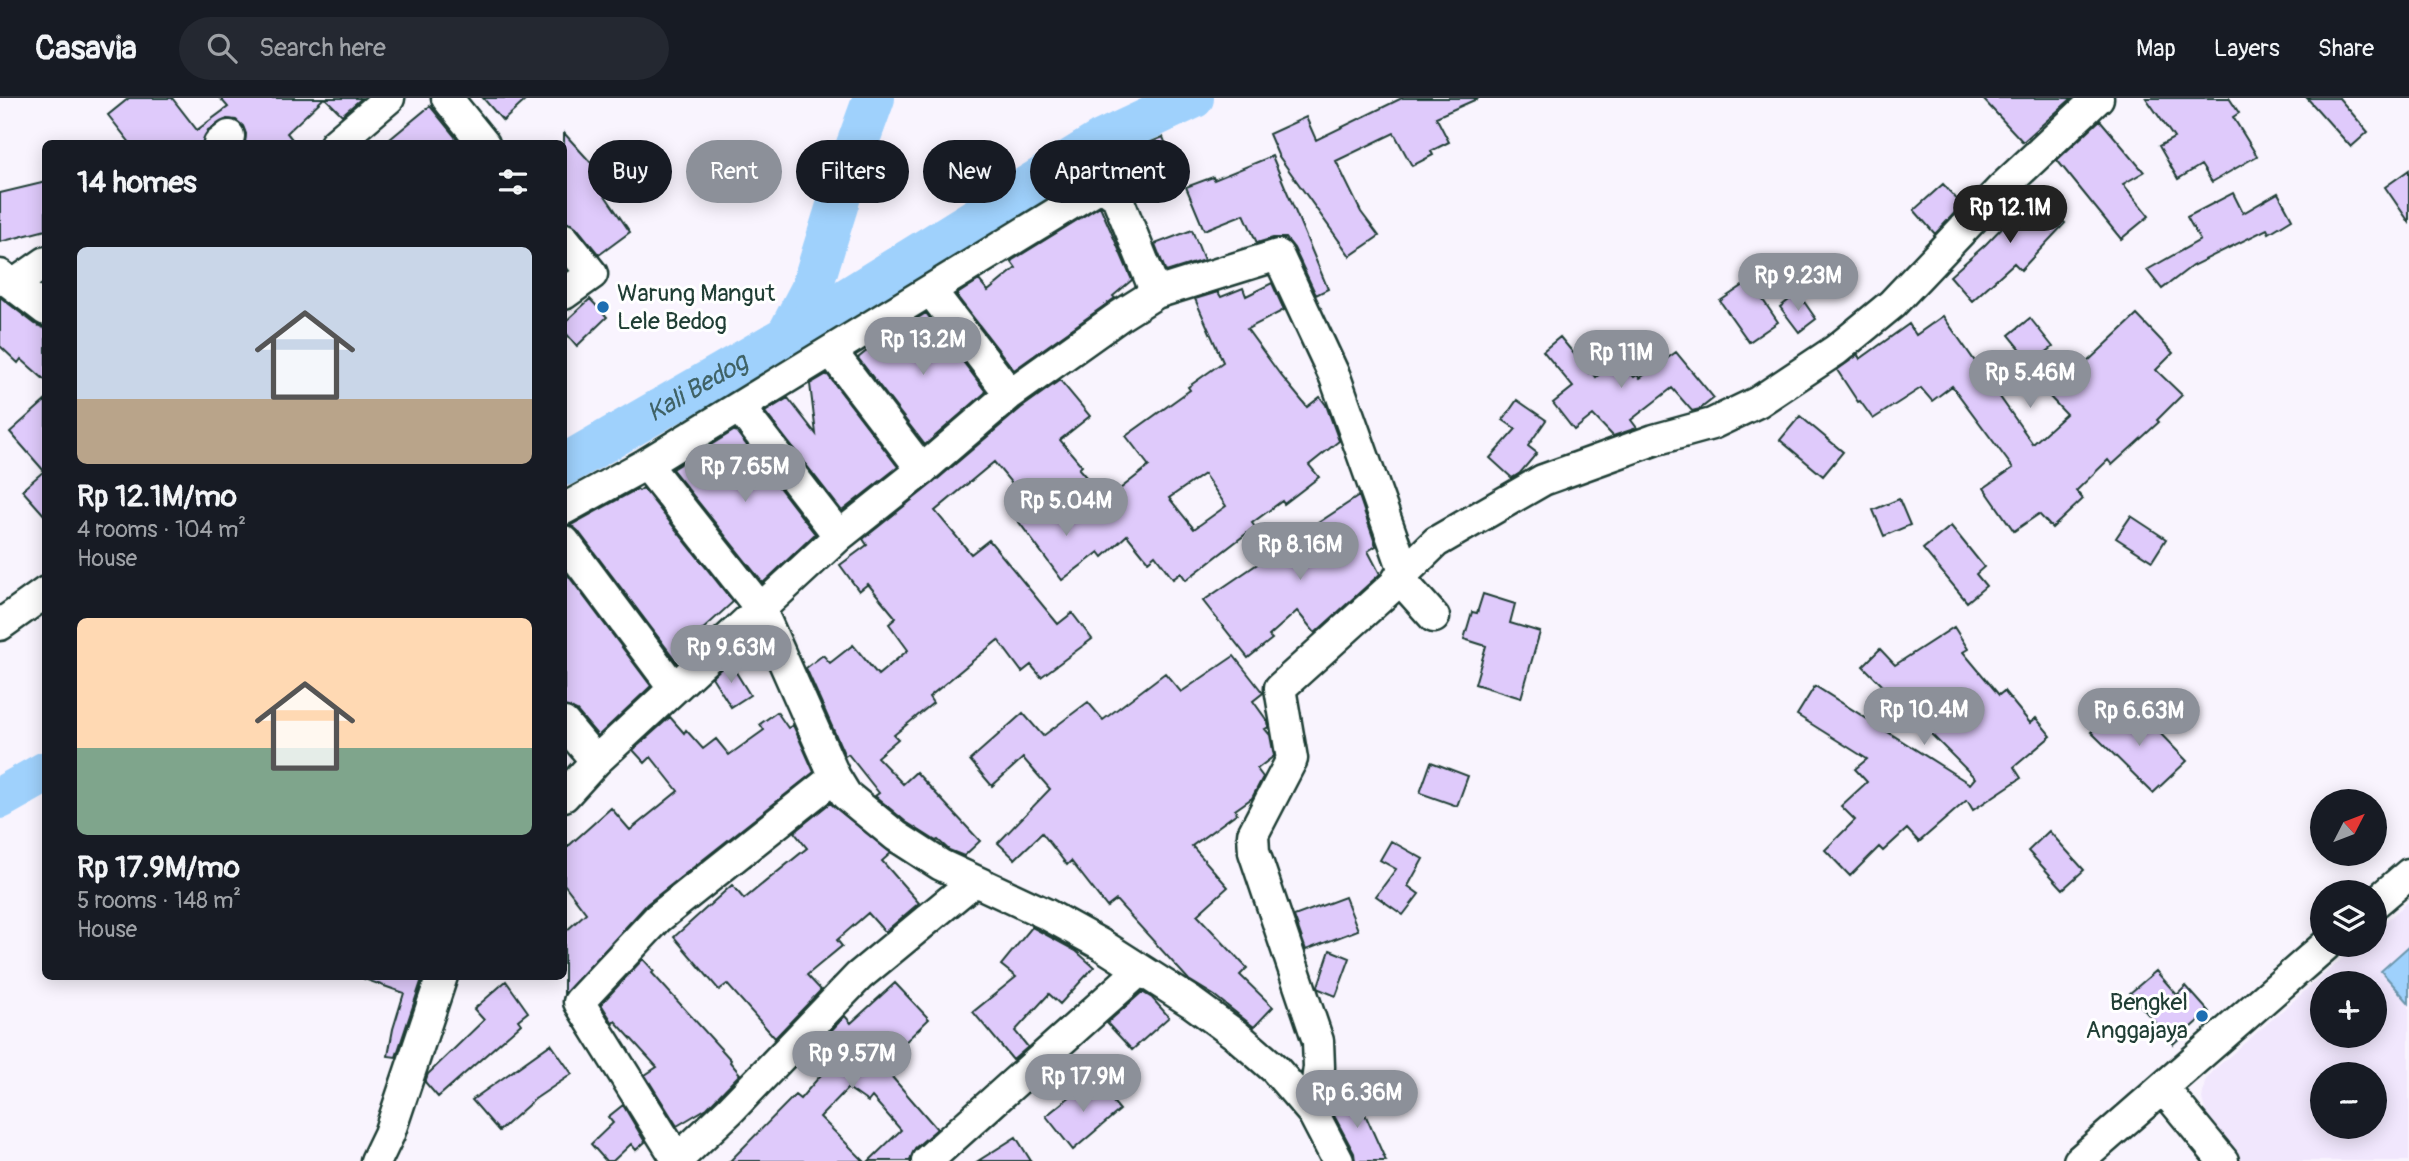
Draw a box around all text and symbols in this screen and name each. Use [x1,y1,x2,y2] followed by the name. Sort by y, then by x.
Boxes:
[179,17,669,80] search box
[35,28,137,69] text: Casavia
[203,29,241,67] icon: search
[259,32,386,64] text: Search here
[2136,34,2176,63] text: Map
[2214,34,2280,63] text: Layers
[2318,34,2374,63] text: Share
[588,140,672,203] chip: Buy
[686,140,782,203] chip: Rent
[796,140,909,203] chip: Filters
[923,140,1016,203] chip: New
[1030,140,1190,203] chip: Apartment
[494,163,532,201] icon: filters
[77,164,197,201] text: 14 homes
[1938,186,2082,245] pin: Rp 12.1M
[1969,193,2051,222] text: Rp 12.1M
[1726,254,1870,313] pin: Rp 9.23M
[1754,261,1842,290] text: Rp 9.23M
[617,279,776,336] place label: Warung Mangut Lele Bedog
[242,292,368,418] icon: home
[595,299,611,315] marker: Warung Mangut Lele Bedog
[851,317,995,377] pin: Rp 13.2M
[880,325,966,354] text: Rp 13.2M
[1564,330,1678,390] pin: Rp 11M
[1589,338,1653,367] text: Rp 11M
[641,345,755,430] water label: Kali Bedog
[1958,350,2102,410] pin: Rp 5.46M
[1985,358,2075,387] text: Rp 5.46M
[673,444,817,504] pin: Rp 7.65M
[701,452,789,481] text: Rp 7.65M
[77,478,237,515] text: Rp 12.1M/mo
[994,478,1138,538] pin: Rp 5.04M
[1020,486,1112,515] text: Rp 5.04M
[77,515,246,544] text: 4 rooms · 104 m²
[1228,522,1372,582] pin: Rp 8.16M
[1258,530,1342,559] text: Rp 8.16M
[77,544,137,573] text: House
[659,626,803,685] pin: Rp 9.63M
[687,633,775,662] text: Rp 9.63M
[242,663,368,789] icon: home
[1852,688,1996,747] pin: Rp 10.4M
[2067,688,2211,748] pin: Rp 6.63M
[1880,695,1968,724] text: Rp 10.4M
[2094,696,2184,725] text: Rp 6.63M
[2310,789,2387,866] north arrow
[2310,789,2387,1139] map controls
[77,849,240,886] text: Rp 17.9M/mo
[2310,880,2387,957] button: layers
[77,886,241,915] text: 5 rooms · 148 m²
[77,915,137,944] text: House
[2310,971,2387,1048] button: +
[2085,988,2188,1045] place label: Bengkel Anggajaya
[2194,1008,2210,1024] marker: Bengkel Anggajaya
[780,1032,924,1091] pin: Rp 9.57M
[808,1039,896,1068] text: Rp 9.57M
[1011,1054,1155,1114] pin: Rp 17.9M
[1041,1062,1125,1091] text: Rp 17.9M
[2310,1062,2387,1139] button: −
[1285,1070,1429,1130] pin: Rp 6.36M
[1312,1078,1402,1107] text: Rp 6.36M

